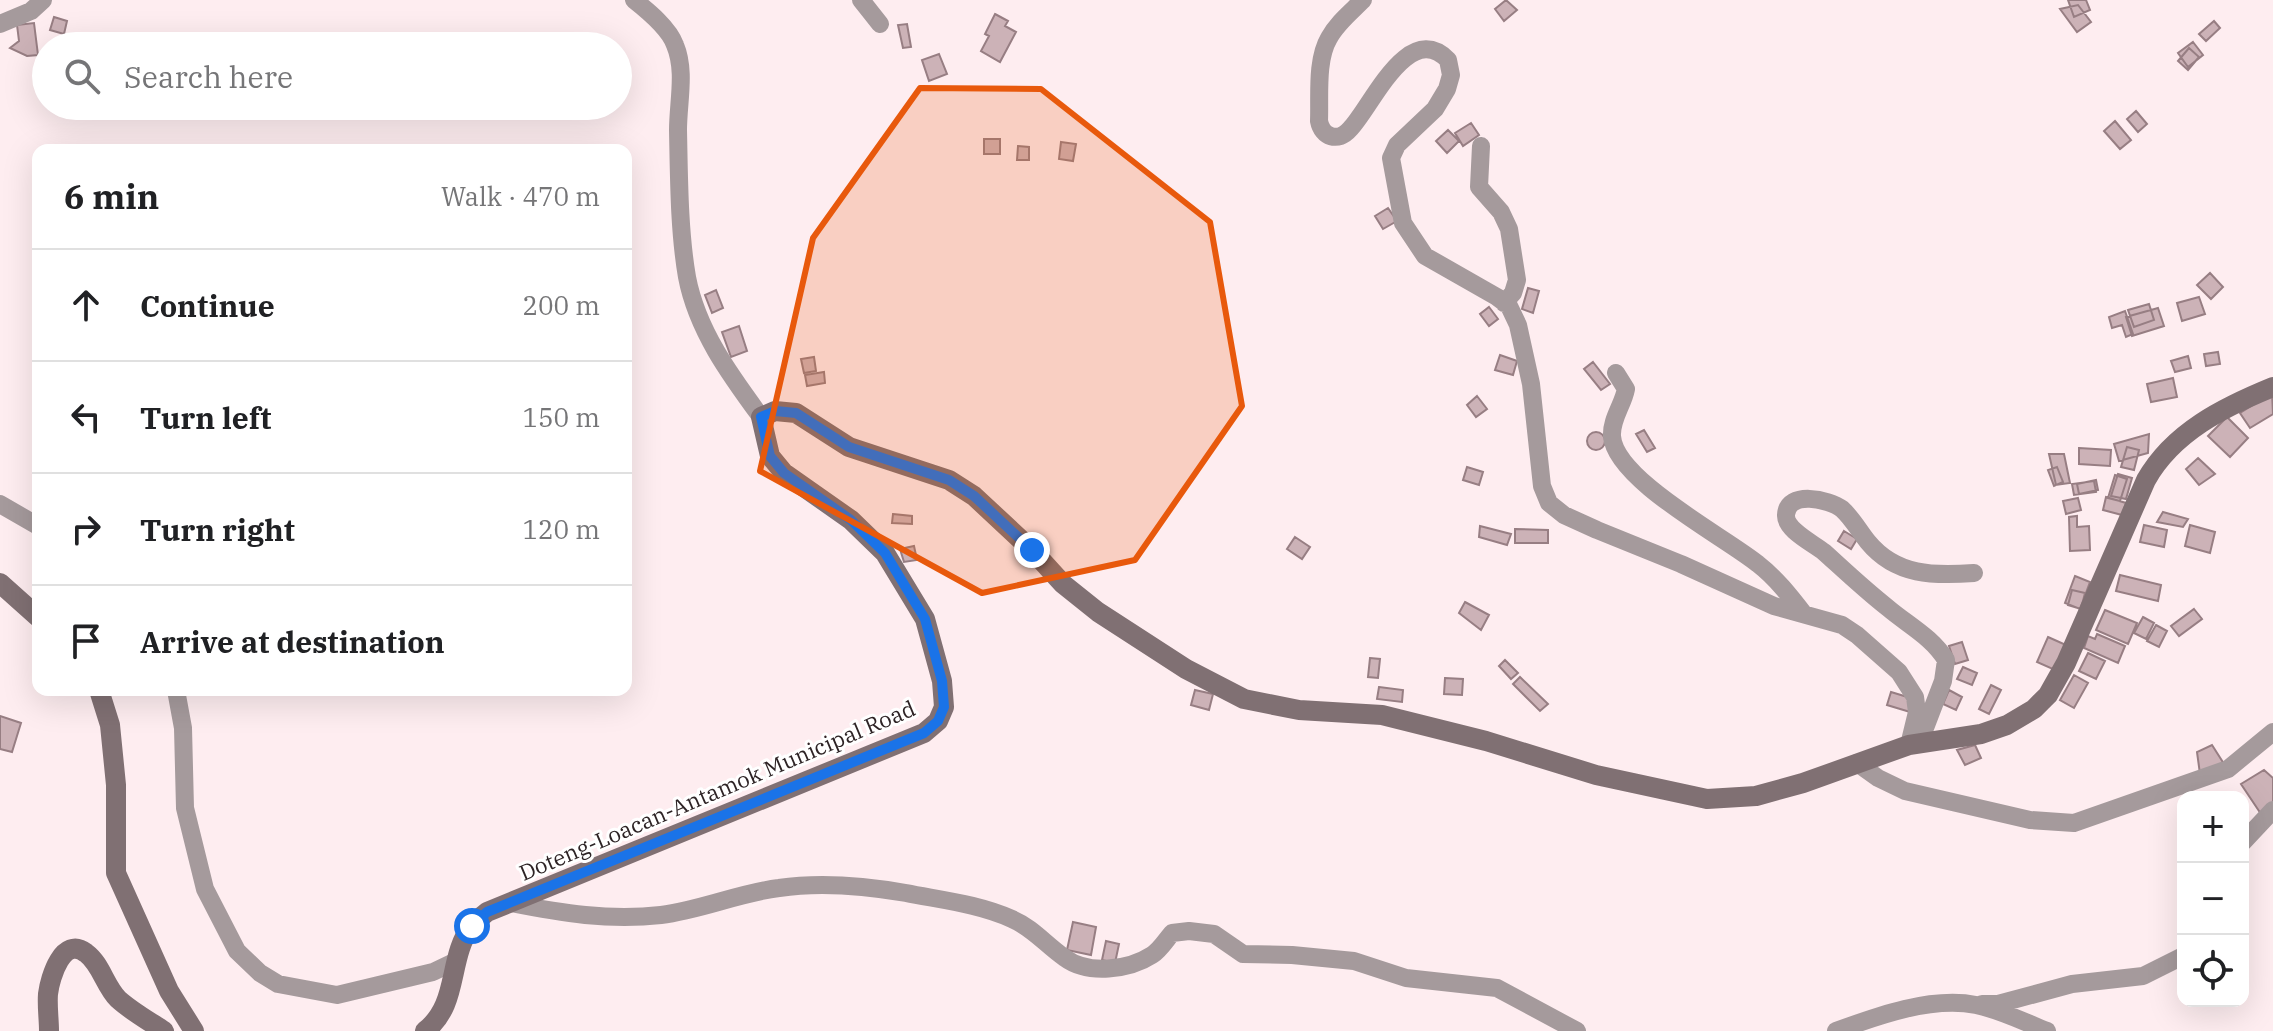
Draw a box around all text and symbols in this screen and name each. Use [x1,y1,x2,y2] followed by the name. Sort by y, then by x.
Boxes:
[32,32,632,120] search box
[60,54,104,98] icon: search
[124,57,293,96] text: Search here
[64,174,159,218] text: 6 min
[441,179,600,213] text: Walk · 470 m
[64,283,108,327] icon: ahead
[140,286,275,325] text: Continue
[522,288,600,322] text: 200 m
[64,395,108,439] icon: left
[140,398,272,437] text: Turn left
[522,400,600,434] text: 150 m
[64,507,108,551] icon: right
[140,510,295,549] text: Turn right
[522,512,600,546] text: 120 m
[1014,532,1050,568] route end
[64,619,108,663] icon: arrive
[140,622,445,661] text: Arrive at destination
[515,693,919,887] street label: Doteng-Loacan-Antamok Municipal Road
[2177,791,2249,1007] map controls
[2177,791,2249,863] button: +
[2177,863,2249,935] button: −
[454,908,490,944] route start
[2177,935,2249,1007] button: locate

